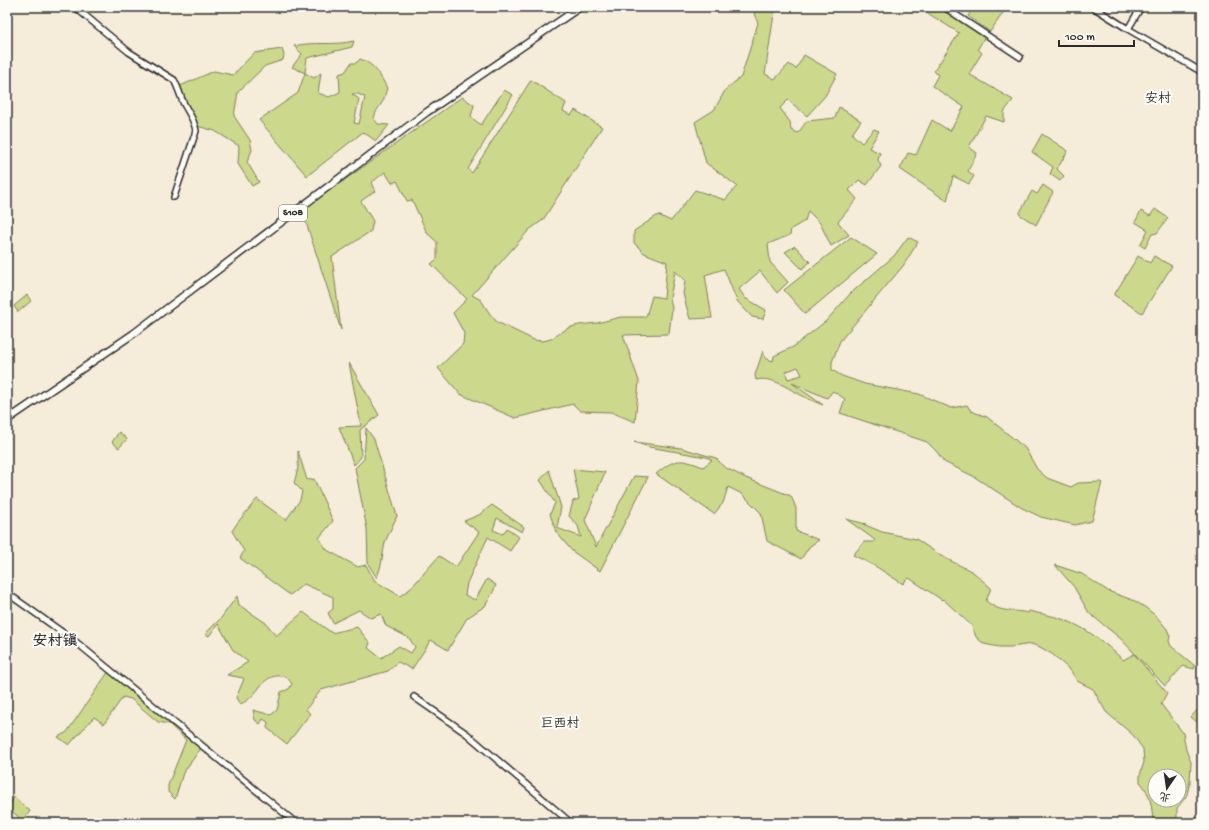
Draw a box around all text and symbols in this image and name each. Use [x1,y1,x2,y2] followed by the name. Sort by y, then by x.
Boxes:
[1059,22,1134,48] scale bar
[1064,31,1095,45] text: 100 m
[1145,90,1171,107] district label: 安村
[279,205,307,221] road number: S108
[32,632,78,651] district label: 安村镇
[540,715,580,732] district label: 巨西村
[1147,768,1187,808] north arrow
[1158,789,1172,803] text: 北

